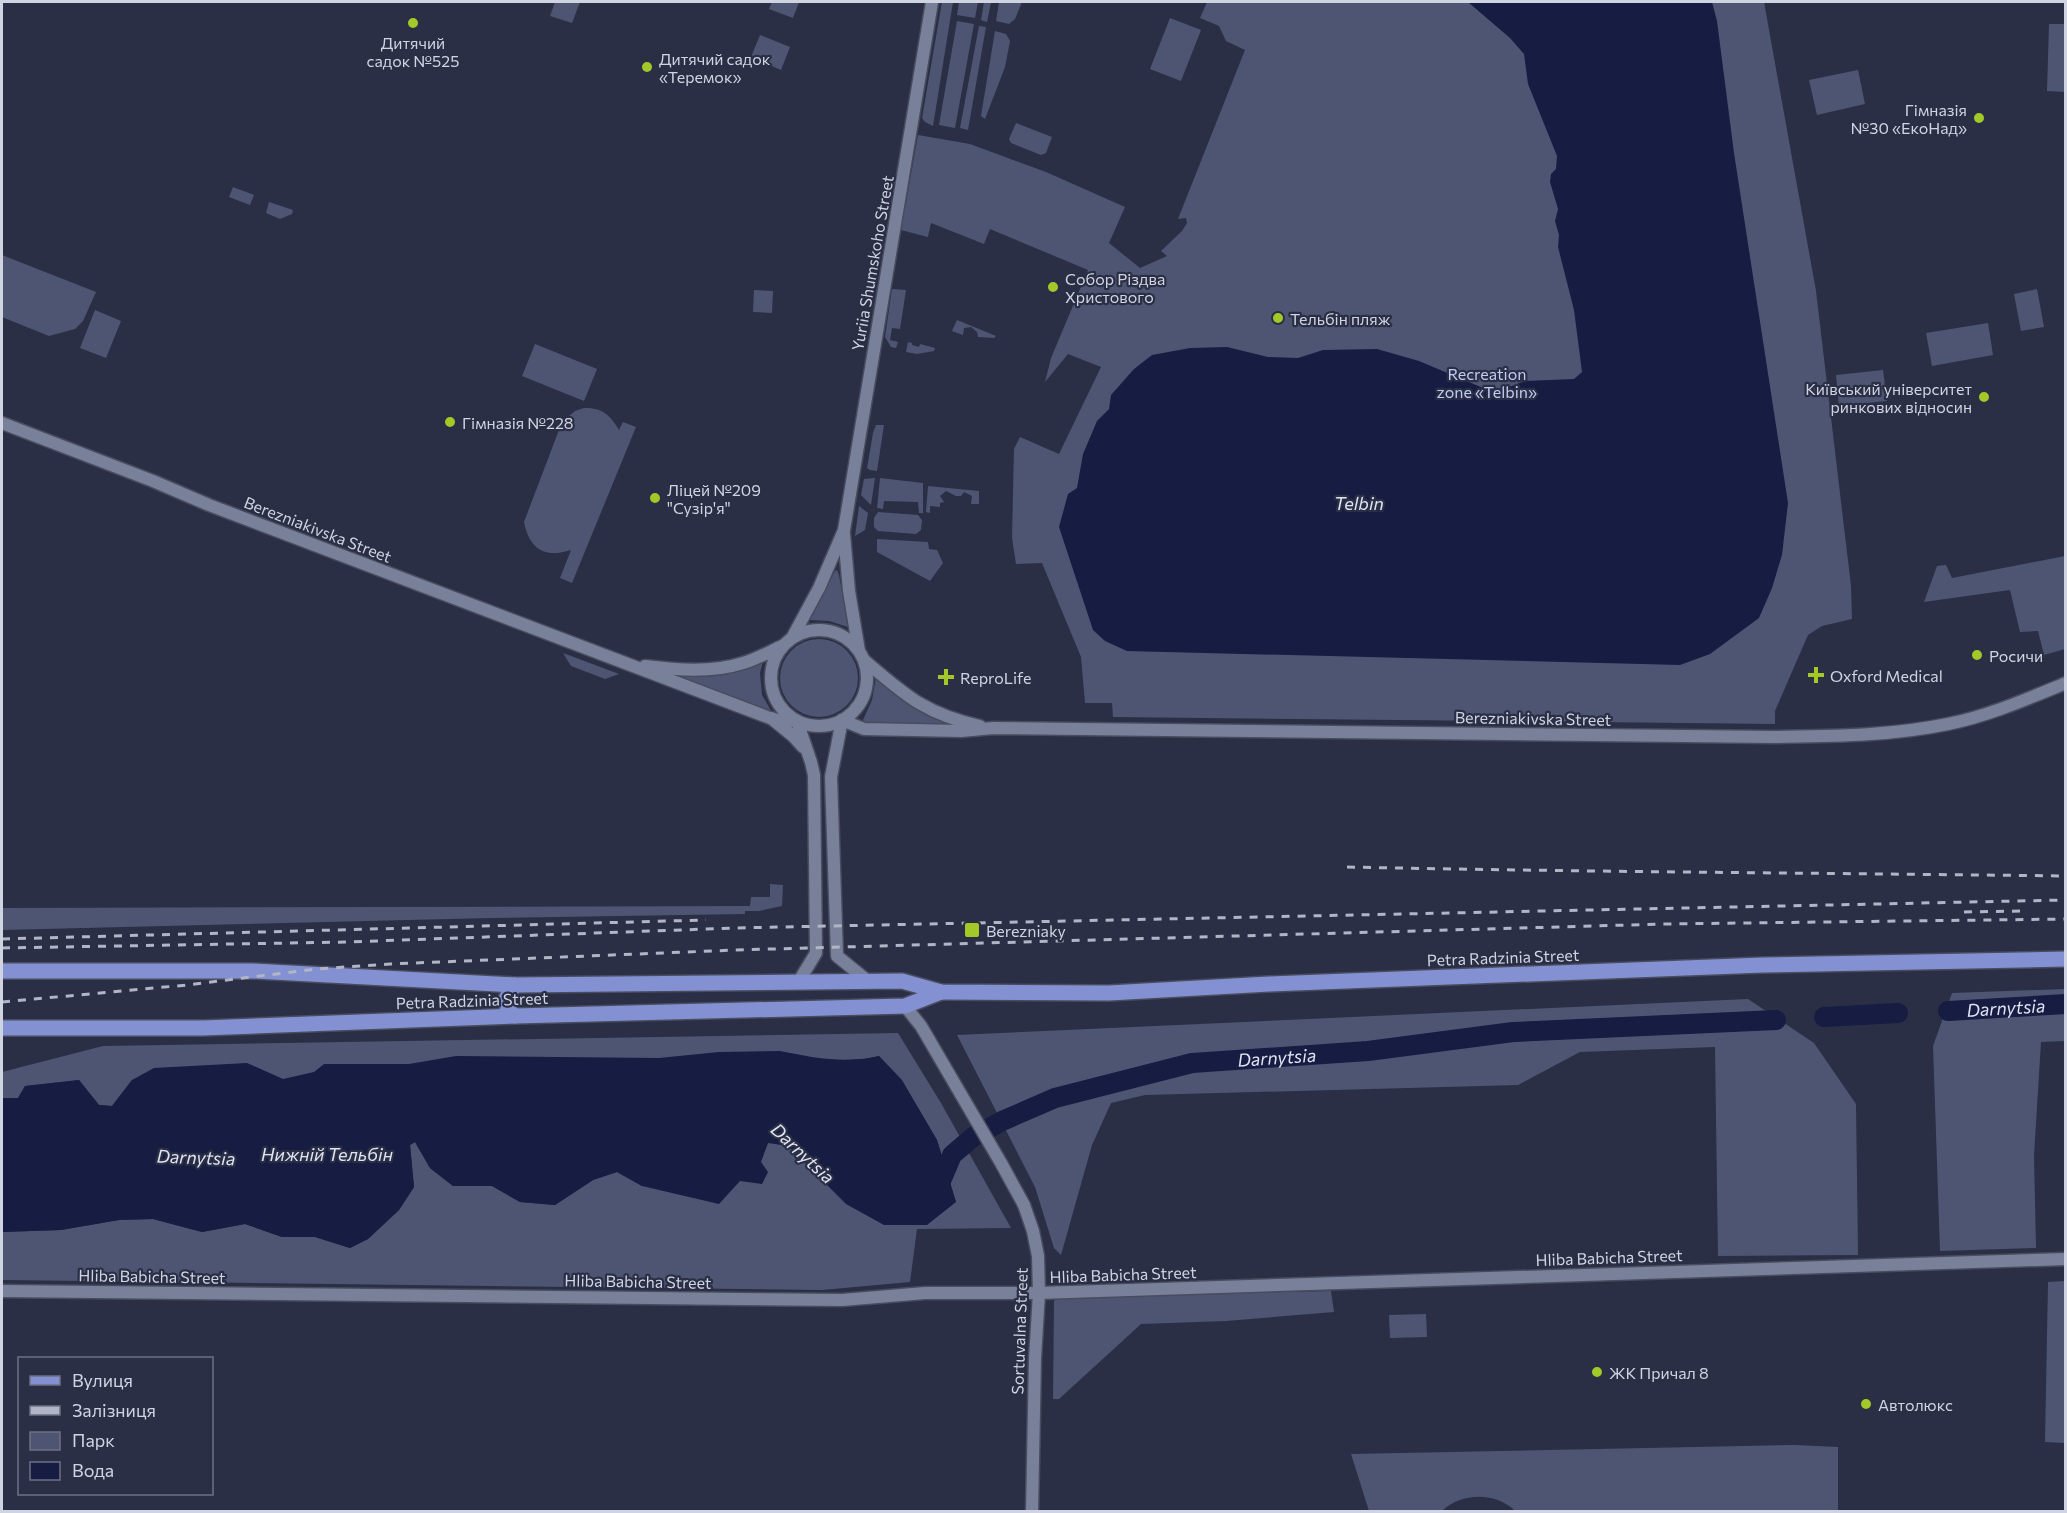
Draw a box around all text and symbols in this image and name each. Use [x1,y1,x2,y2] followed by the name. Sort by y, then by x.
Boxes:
[406,16,420,30] marker: Дитячий садок №525
[367,33,459,70] place label: Дитячий садок №525
[659,49,771,86] place label: Дитячий садок «Теремок»
[640,60,654,74] marker: Дитячий садок «Теремок»
[1851,100,1967,137] place label: Гімназія №30 «ЕкоНад»
[1972,111,1986,125] marker: Гімназія №30 «ЕкоНад»
[847,173,897,352] street label: Yuriia Shumskoho Street
[1065,269,1165,306] place label: Собор Різдва Христового
[1046,280,1060,294] marker: Собор Різдва Христового
[1290,309,1391,328] place label: Тельбін пляж
[1271,311,1285,325] marker: Тельбін пляж
[1437,364,1537,401] park label: Recreation zone «Telbin»
[1805,379,1972,416] place label: Київський університет ринкових відносин
[1977,390,1991,404] marker: Київський університет ринкових відносин
[462,413,573,432] place label: Гімназія №228
[443,415,457,429] marker: Гімназія №228
[667,480,761,517] place label: Ліцей №209 "Сузір'я"
[648,491,662,505] marker: Ліцей №209 "Сузір'я"
[242,492,395,566] street label: Berezniakivska Street
[1334,492,1384,514] water label: Telbin
[1989,646,2043,665] place label: Росичи
[1970,648,1984,662] marker: Росичи
[1807,666,1825,684] marker: Oxford Medical
[1830,666,1943,685] place label: Oxford Medical
[937,668,955,686] marker: ReproLife
[960,668,1031,687] place label: ReproLife
[1455,707,1612,729] street label: Berezniakivska Street
[963,921,981,939] marker: Berezniaky
[986,921,1066,940] place label: Berezniaky
[1426,945,1580,969] street label: Petra Radzinia Street
[395,988,549,1012] street label: Petra Radzinia Street
[1966,994,2046,1021] water label: Darnytsia
[1237,1044,1317,1071] water label: Darnytsia
[767,1118,839,1188] water label: Darnytsia
[261,1143,393,1165] water label: Нижній Тельбін
[156,1145,236,1169] water label: Darnytsia
[1535,1245,1683,1269] street label: Hliba Babicha Street
[1049,1262,1197,1286] street label: Hliba Babicha Street
[78,1265,226,1287] street label: Hliba Babicha Street
[1007,1267,1031,1395] street label: Sortuvalna Street
[564,1270,712,1292] street label: Hliba Babicha Street
[18,1357,213,1495] legend
[1609,1363,1709,1382] place label: ЖК Причал 8
[1590,1365,1604,1379] marker: ЖК Причал 8
[72,1369,133,1391] text: Вулиця
[1878,1395,1953,1414] place label: Автолюкс
[1859,1397,1873,1411] marker: Автолюкс
[72,1399,156,1421] text: Залізниця
[72,1429,115,1451] text: Парк
[72,1459,114,1481] text: Вода

